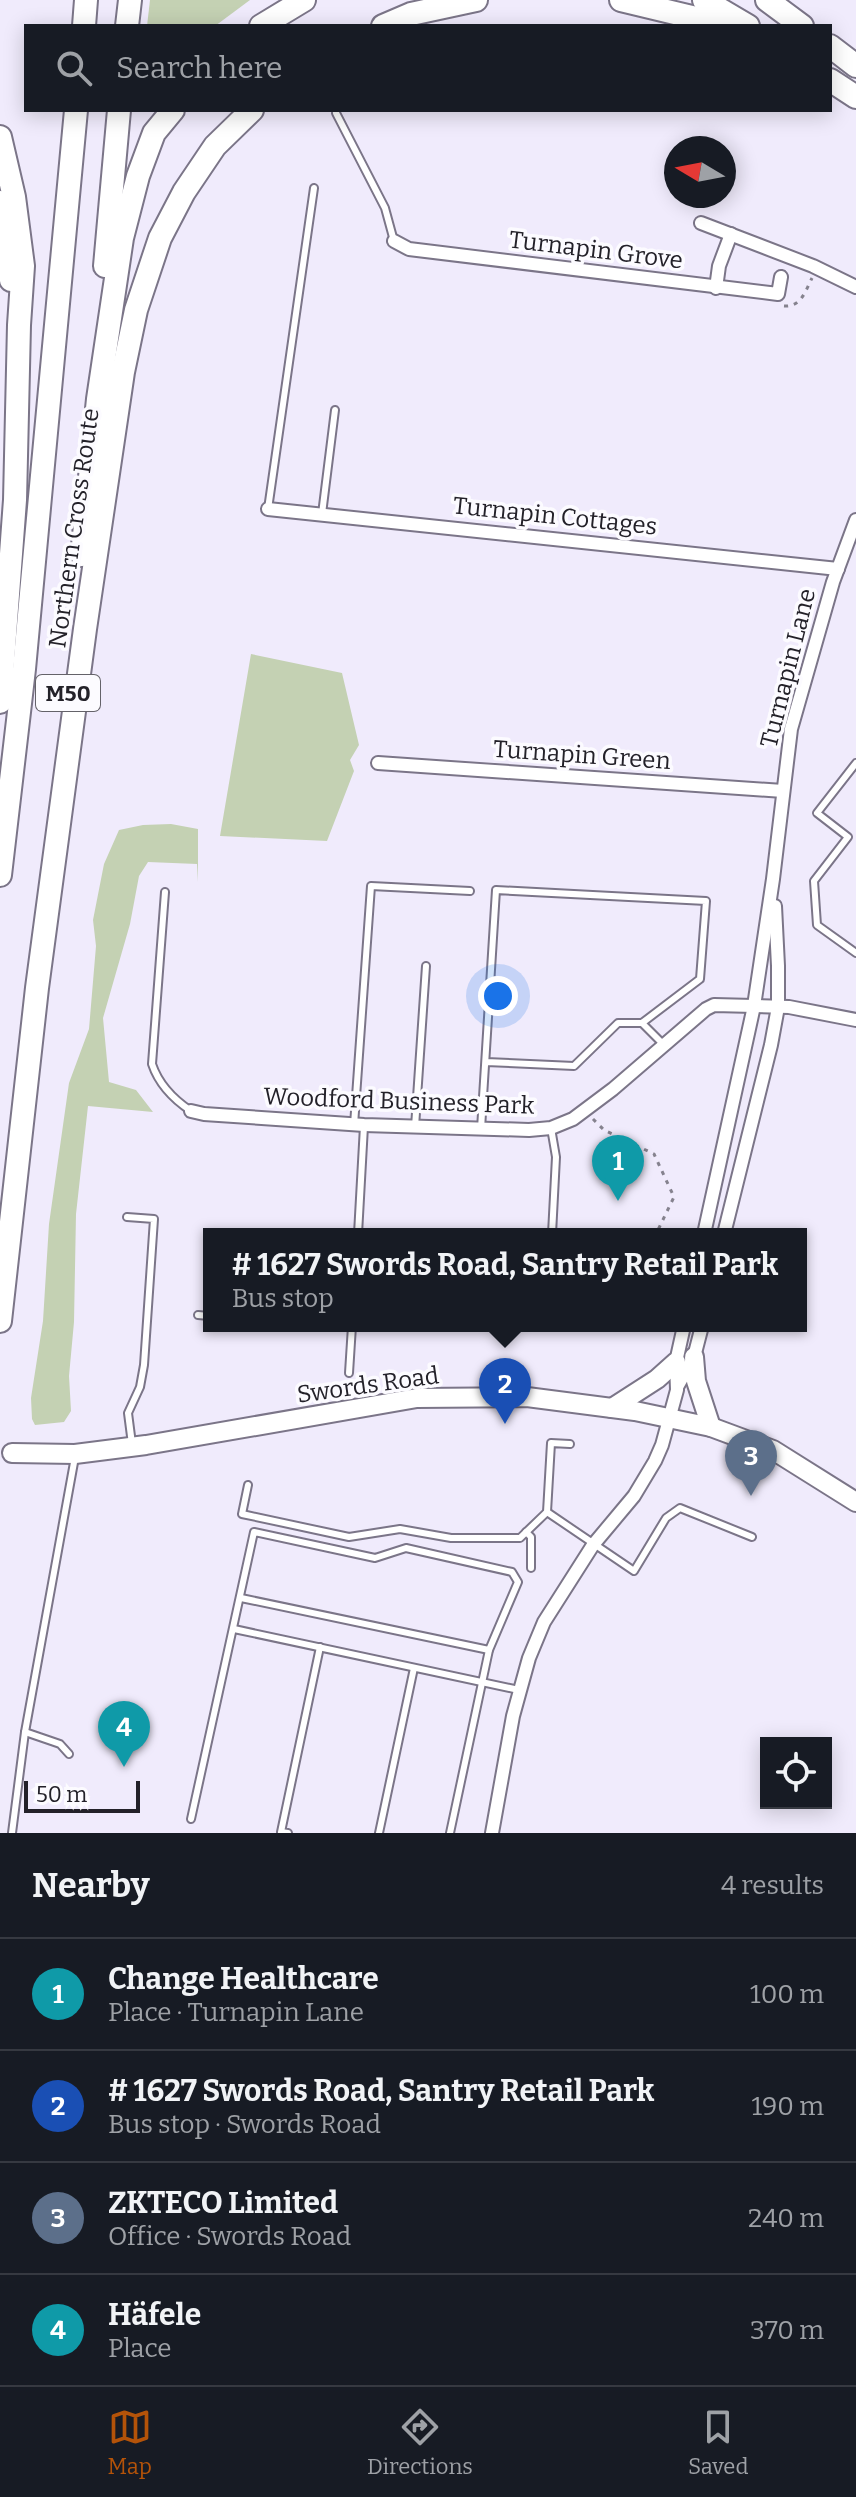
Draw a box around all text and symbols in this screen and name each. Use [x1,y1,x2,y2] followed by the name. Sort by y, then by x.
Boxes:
[24,24,832,112] search box
[52,46,96,90] icon: search
[116,50,283,86] text: Search here
[664,136,736,208] north arrow
[507,225,685,275] street label: Turnapin Grove
[43,406,105,650] street label: Northern Cross Route
[452,491,658,541] street label: Turnapin Cottages
[755,586,821,750] street label: Turnapin Lane
[36,675,100,711] road number: M50
[492,735,672,775] street label: Turnapin Green
[478,976,518,1016] your location
[263,1082,535,1120] street label: Woodford Business Park
[592,1135,644,1201] pin: 1
[203,1228,807,1332] popup
[232,1247,778,1283] text: # 1627 Swords Road, Santry Retail Park
[232,1283,334,1314] text: Bus stop
[479,1358,531,1424] pin: 2
[295,1361,441,1409] street label: Swords Road
[725,1430,777,1496] pin: 3
[98,1701,150,1767] pin: 4
[760,1737,832,1809] map controls
[760,1737,832,1809] button: locate
[24,1777,140,1813] scale bar
[36,1781,87,1808] text: 50 m
[32,1865,150,1906] text: Nearby
[721,1870,824,1901] text: 4 results
[108,1961,379,1997] text: Change Healthcare
[52,1979,64,2010] text: 1
[750,1979,824,2010] text: 100 m
[108,1997,364,2028] text: Place · Turnapin Lane
[108,2073,654,2109] text: # 1627 Swords Road, Santry Retail Park
[51,2091,65,2122] text: 2
[752,2091,824,2122] text: 190 m
[108,2109,381,2140] text: Bus stop · Swords Road
[108,2185,338,2221] text: ZKTECO Limited
[51,2203,65,2234] text: 3
[748,2203,824,2234] text: 240 m
[108,2221,351,2252] text: Office · Swords Road
[108,2297,201,2333] text: Häfele
[50,2315,66,2346] text: 4
[750,2315,824,2346] text: 370 m
[108,2333,172,2364] text: Place
[108,2405,152,2480] tab: Map
[367,2405,473,2480] tab: Directions
[688,2405,748,2480] tab: Saved

